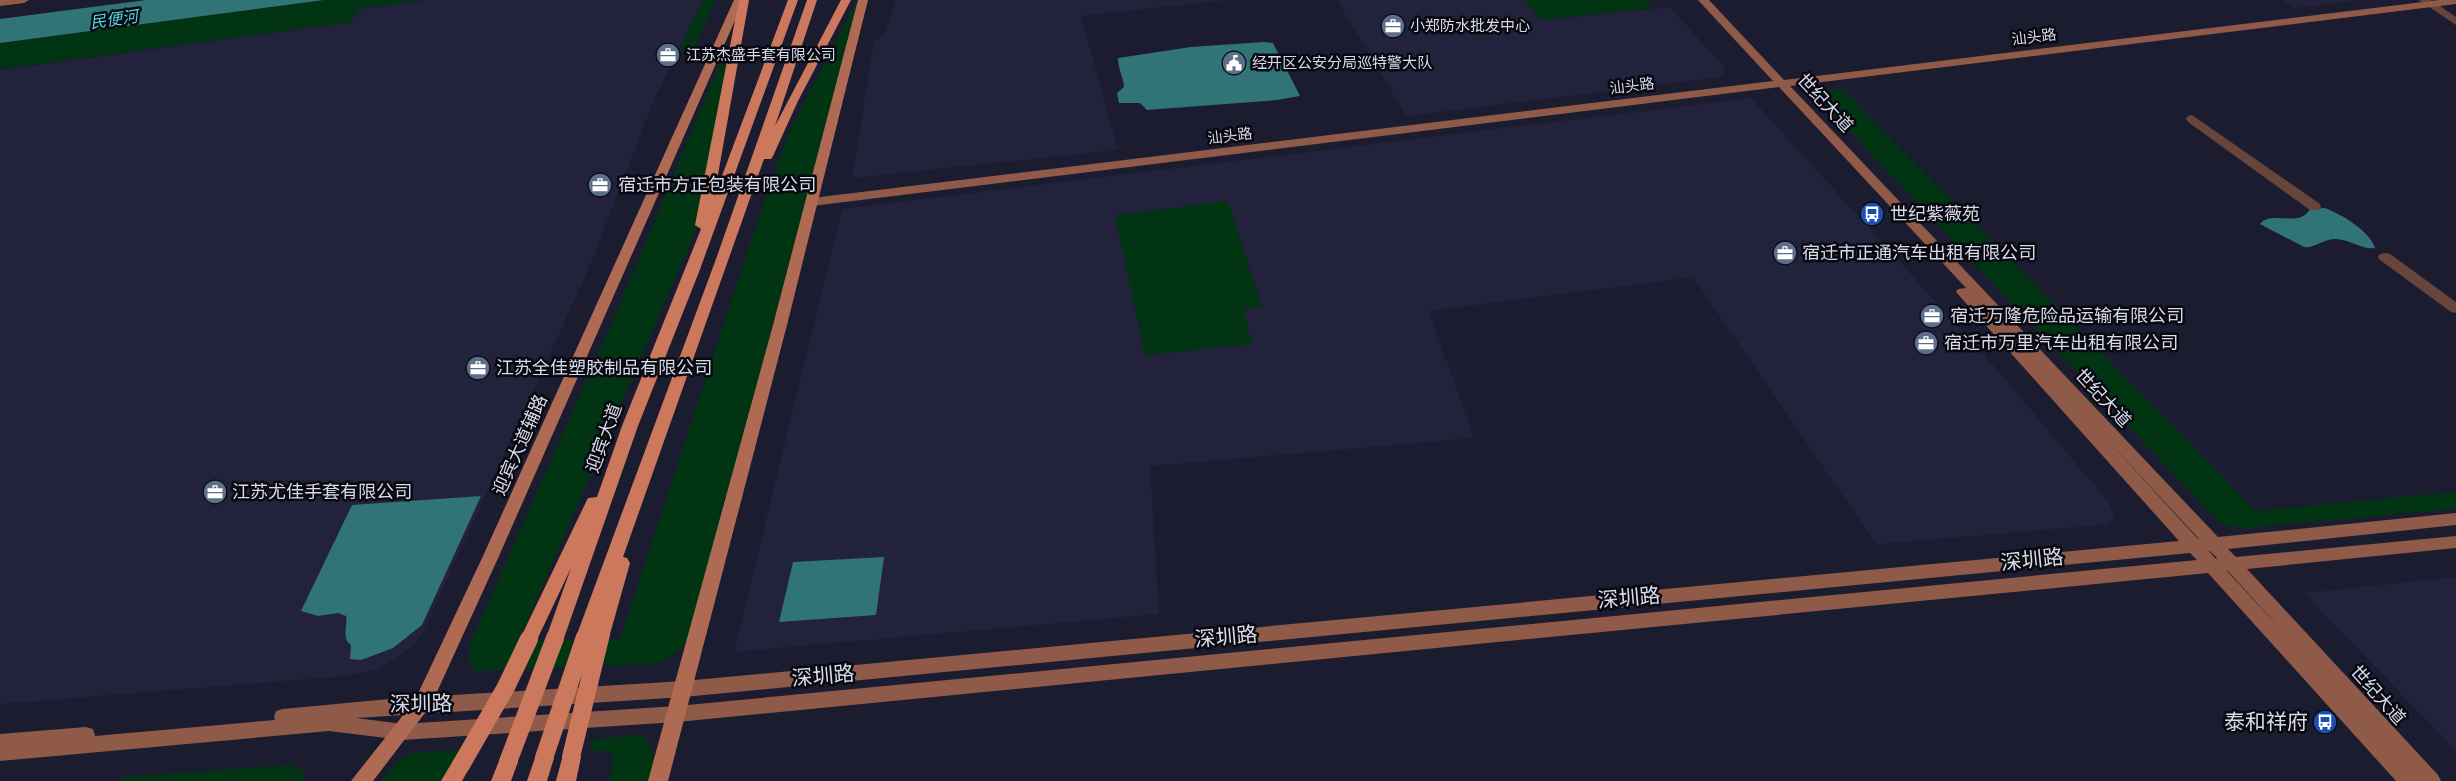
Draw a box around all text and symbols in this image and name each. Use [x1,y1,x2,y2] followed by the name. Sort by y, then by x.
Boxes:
[89,6,142,32] water label: 民便河
[1380,13,1406,39] office icon: 小郑防水批发中心
[1410,17,1530,35] place label: 小郑防水批发中心
[2011,25,2057,49] street label: 汕头路
[655,42,681,68] office icon: 江苏杰盛手套有限公司
[686,46,836,64] place label: 江苏杰盛手套有限公司
[1221,50,1247,76] public building icon: 经开区公安分局巡特警大队
[1252,54,1432,72] place label: 经开区公安分局巡特警大队
[1793,69,1858,136] street label: 世纪大道
[1609,74,1655,98] street label: 汕头路
[1207,124,1253,148] street label: 汕头路
[587,172,613,198] office icon: 宿迁市方正包装有限公司
[618,174,816,195] place label: 宿迁市方正包装有限公司
[1859,201,1885,227] bus stop icon: 世纪紫薇苑
[1890,203,1980,224] place label: 世纪紫薇苑
[1772,240,1798,266] office icon: 宿迁市正通汽车出租有限公司
[1802,242,2036,263] place label: 宿迁市正通汽车出租有限公司
[1919,303,1945,329] office icon: 宿迁万隆危险品运输有限公司
[1950,305,2184,326] place label: 宿迁万隆危险品运输有限公司
[1913,330,1939,356] office icon: 宿迁市万里汽车出租有限公司
[1944,332,2178,353] place label: 宿迁市万里汽车出租有限公司
[465,355,491,381] office icon: 江苏全佳塑胶制品有限公司
[496,357,712,378] place label: 江苏全佳塑胶制品有限公司
[2071,364,2136,431] street label: 世纪大道
[488,391,551,498] street label: 迎宾大道辅路
[581,400,626,475] street label: 迎宾大道
[202,479,228,505] office icon: 江苏尤佳手套有限公司
[232,481,412,502] place label: 江苏尤佳手套有限公司
[1999,545,2065,575] street label: 深圳路
[1597,583,1661,613] street label: 深圳路
[1194,622,1258,652] street label: 深圳路
[791,661,855,691] street label: 深圳路
[2346,661,2410,728] street label: 世纪大道
[389,691,453,717] street label: 深圳路
[2312,709,2338,735] bus stop icon: 泰和祥府
[2224,710,2308,734] place label: 泰和祥府

